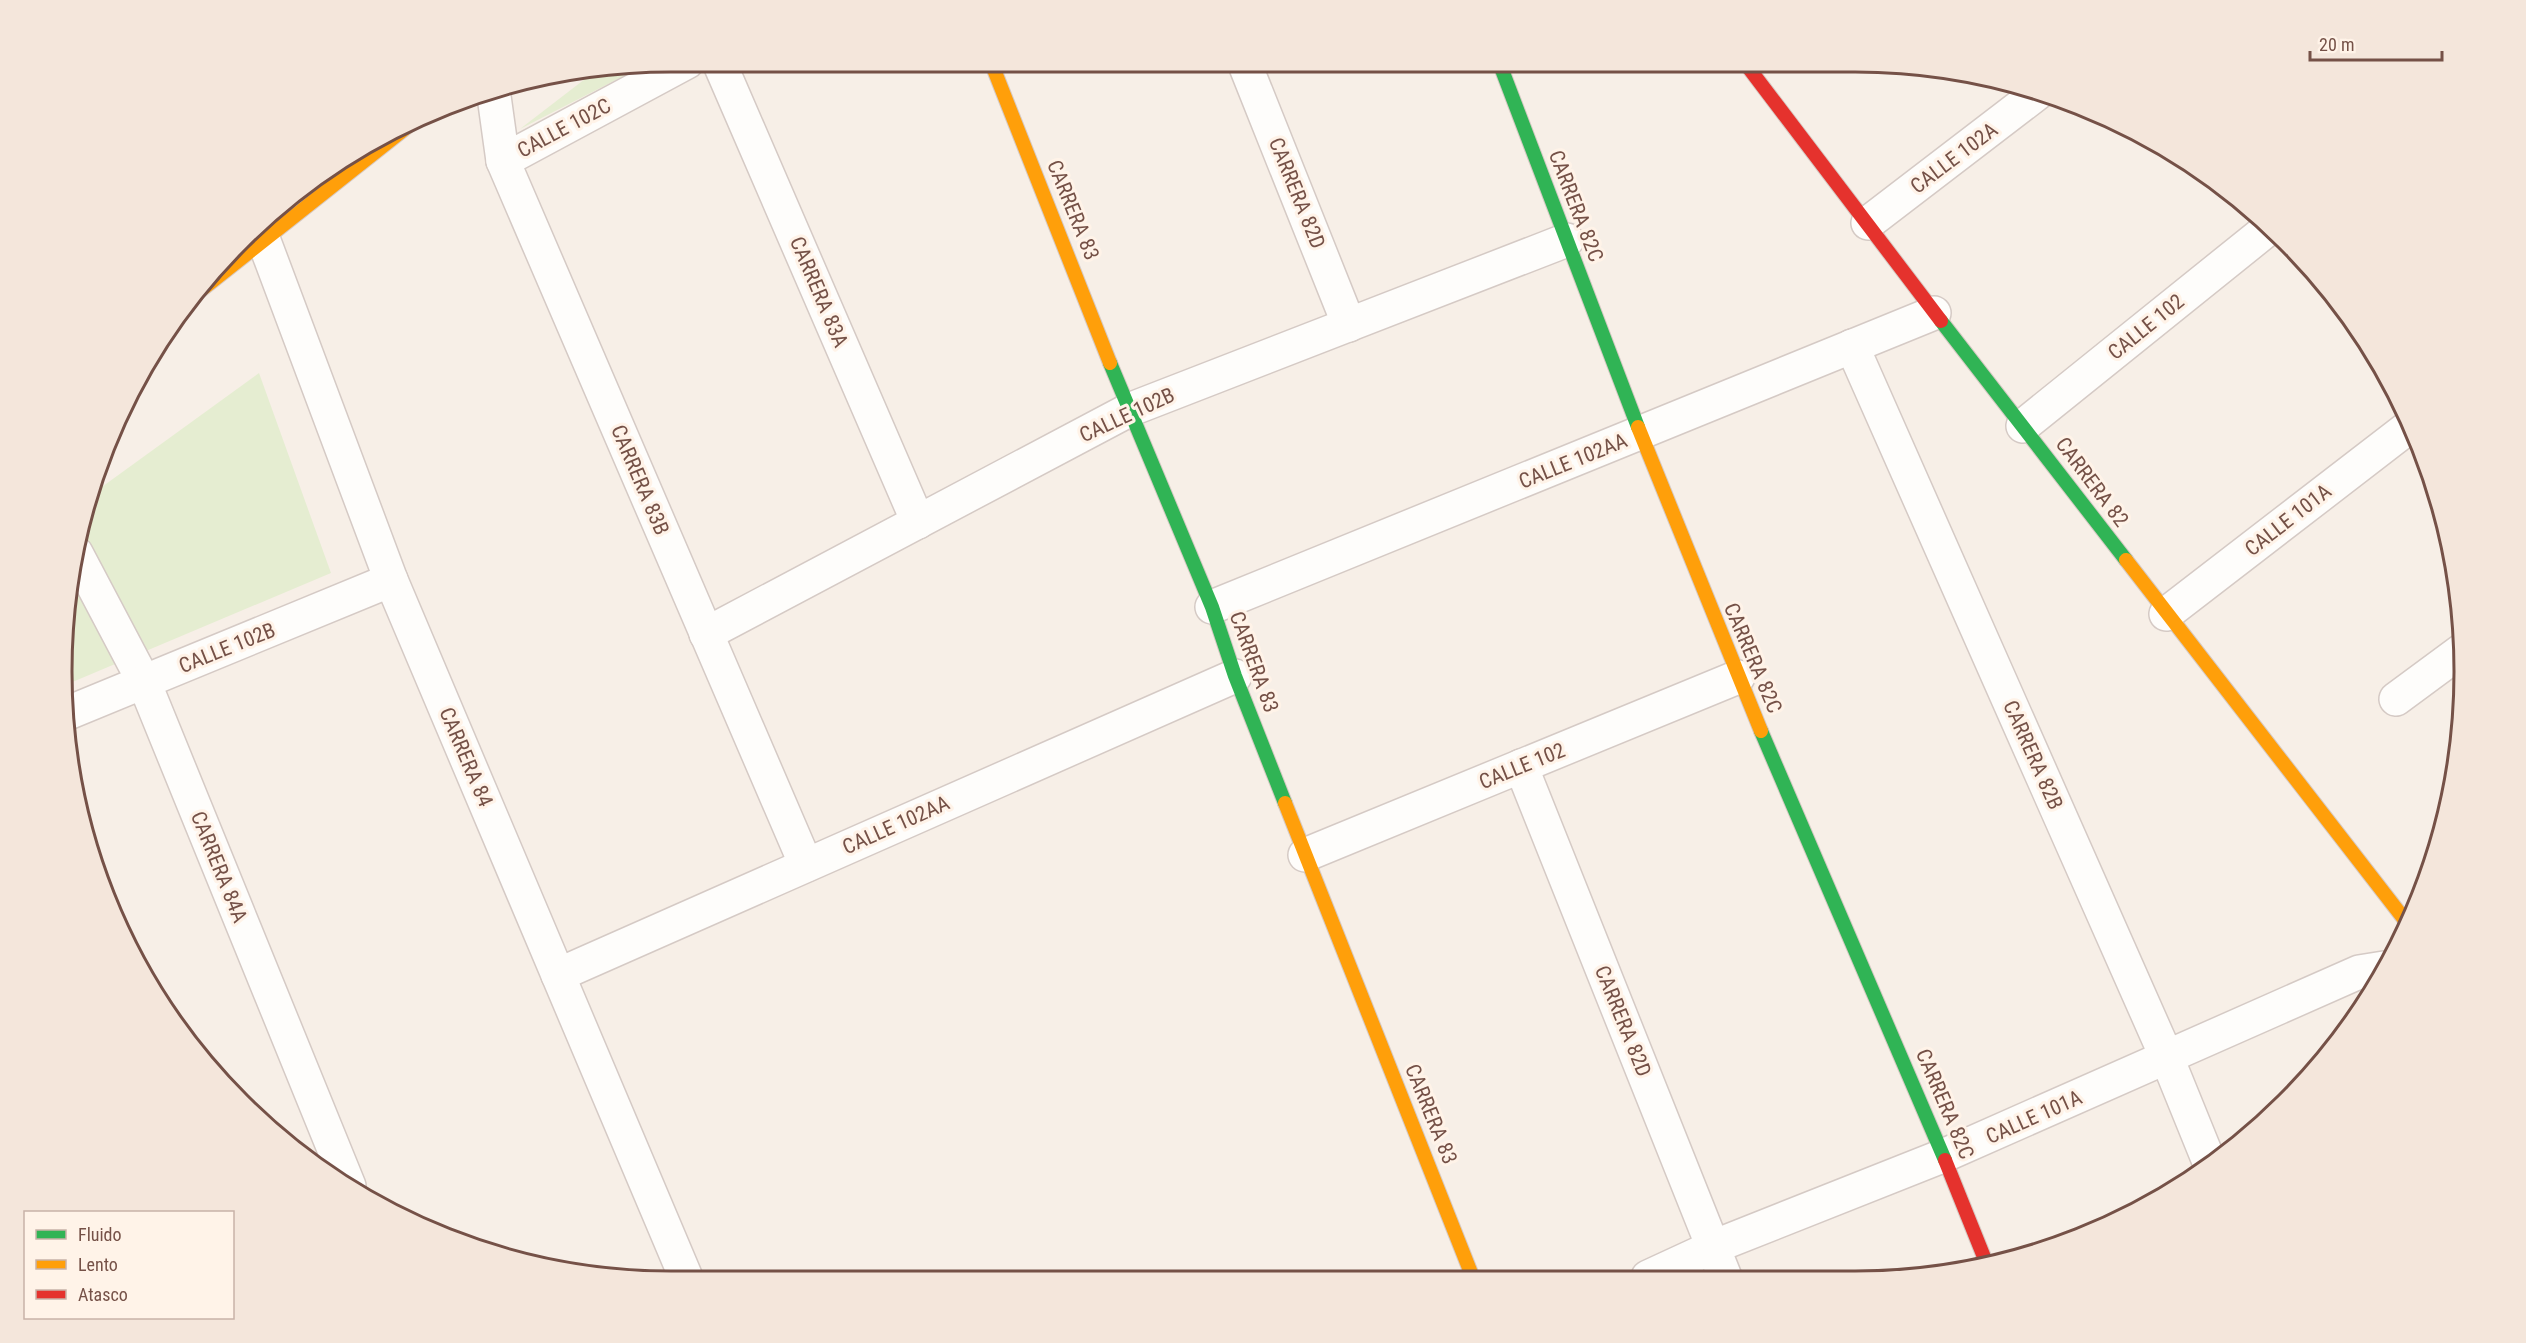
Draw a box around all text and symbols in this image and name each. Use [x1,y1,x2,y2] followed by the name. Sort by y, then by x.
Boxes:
[2310,24,2442,62] scale bar
[2319,34,2354,55] text: 20 m
[513,93,615,163] street label: CALLE 102C
[1906,118,2002,198] street label: CALLE 102A
[1264,134,1330,252] street label: CARRERA 82D
[1544,147,1608,265] street label: CARRERA 82C
[1042,157,1104,263] street label: CARRERA 83
[785,233,853,351] street label: CARRERA 83A
[2103,289,2189,365] street label: CALLE 102
[1076,383,1178,447] street label: CALLE 102B
[606,421,674,539] street label: CARRERA 83B
[1515,428,1631,494] street label: CALLE 102AA
[2051,433,2133,531] street label: CARRERA 82
[2240,479,2336,561] street label: CALLE 101A
[1719,599,1787,717] street label: CARRERA 82C
[1225,608,1283,716] street label: CARRERA 83
[175,618,279,678] street label: CALLE 102B
[1998,697,2068,813] street label: CARRERA 82B
[434,704,498,810] street label: CARRERA 84
[1476,738,1568,794] street label: CALLE 102
[839,791,953,859] street label: CALLE 102AA
[186,808,252,926] street label: CARRERA 84A
[1590,962,1656,1080] street label: CARRERA 82D
[1911,1045,1979,1163] street label: CARRERA 82C
[1400,1061,1462,1167] street label: CARRERA 83
[1982,1085,2086,1149] street label: CALLE 101A
[24,1211,234,1319] legend
[78,1224,122,1245] text: Fluido
[78,1254,118,1275] text: Lento
[78,1284,128,1305] text: Atasco

